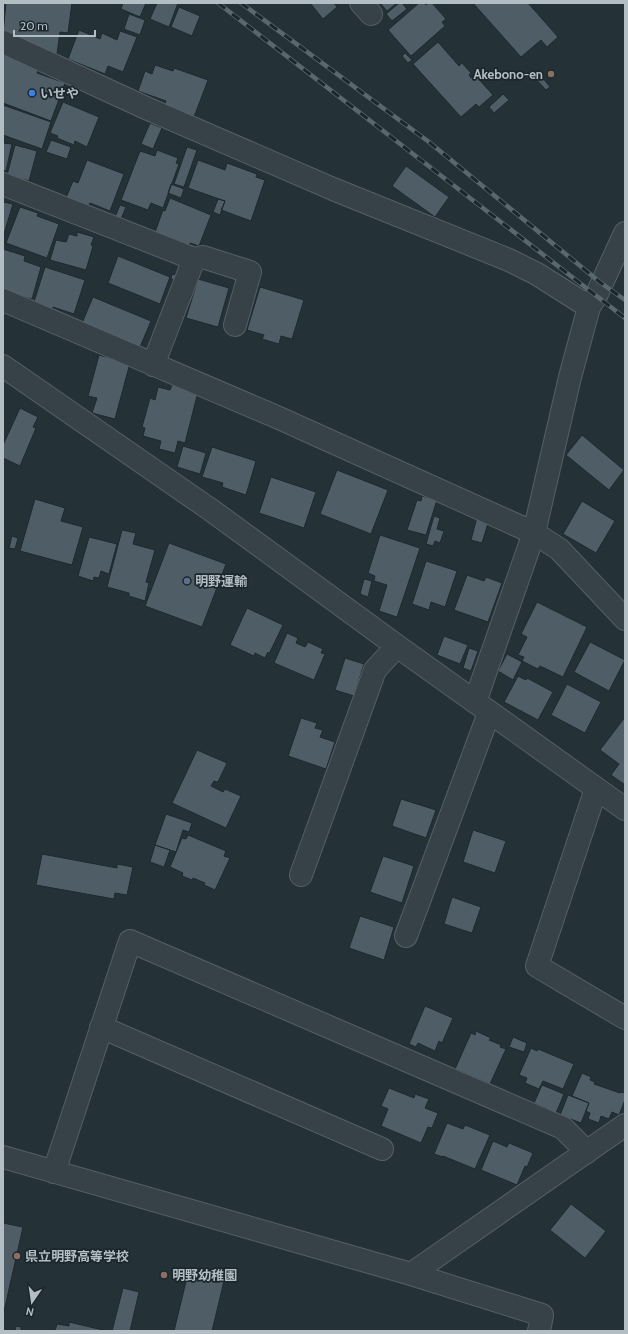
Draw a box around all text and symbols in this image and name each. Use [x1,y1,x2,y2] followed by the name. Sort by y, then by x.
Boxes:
[14,12,95,38] scale bar
[20,18,48,33] text: 20 m
[473,66,543,82] place label: Akebono-en
[546,69,556,79] marker: Akebono-en
[40,85,79,101] place label: いせや
[27,88,37,98] marker: いせや
[195,573,248,589] place label: 明野運輸
[182,576,192,586] marker: 明野運輸
[25,1248,129,1264] place label: 県立明野高等学校
[12,1251,22,1261] marker: 県立明野高等学校
[172,1267,237,1283] place label: 明野幼稚園
[159,1270,169,1280] marker: 明野幼稚園
[12,1282,52,1322] north arrow
[24,1304,35,1319] text: N

